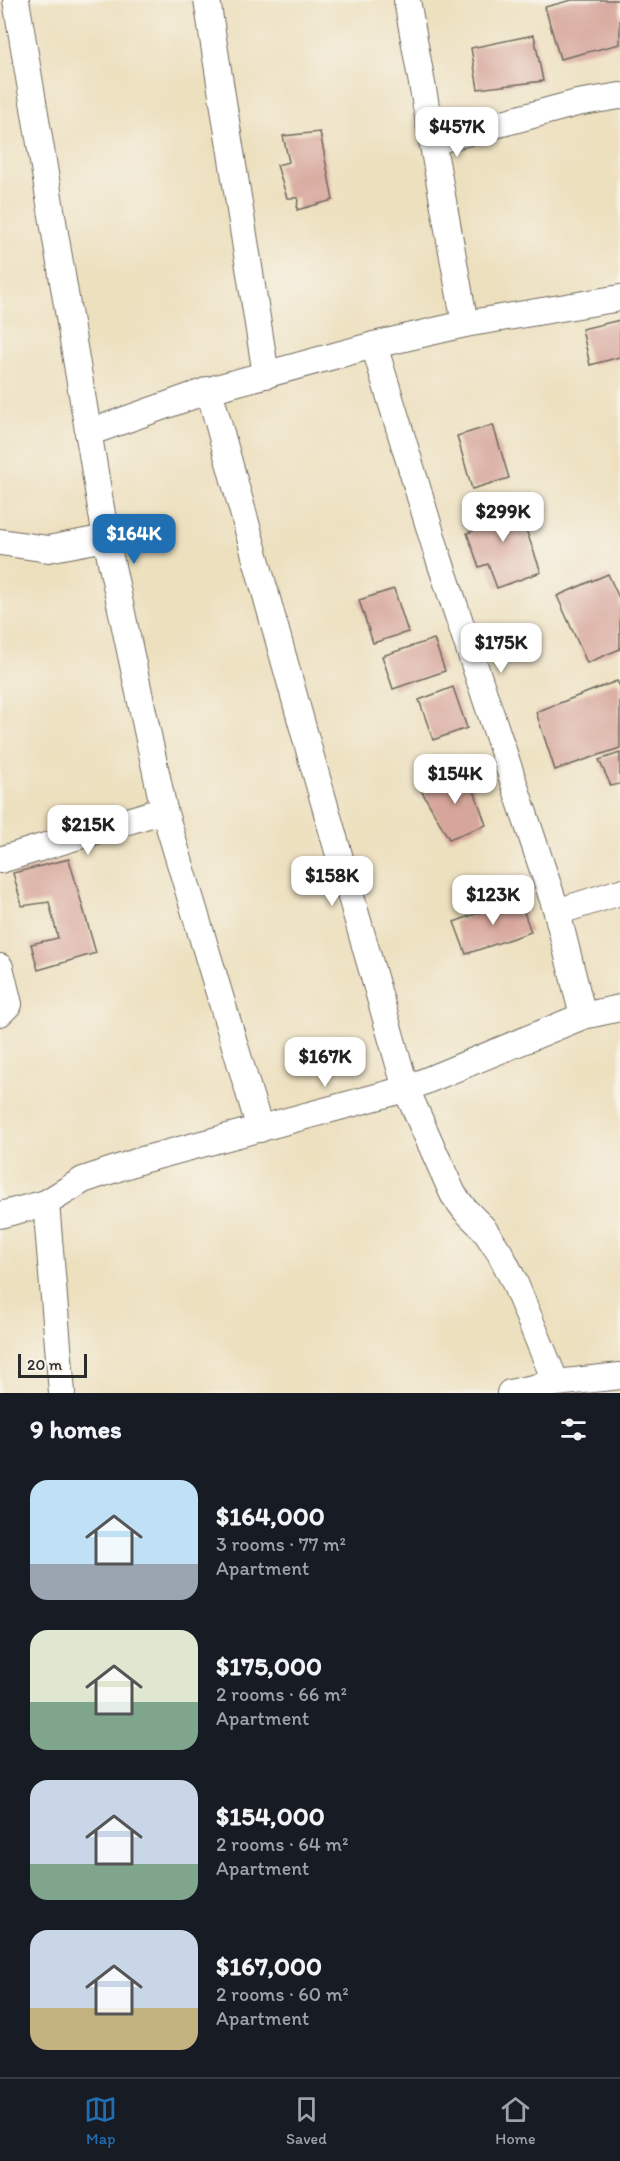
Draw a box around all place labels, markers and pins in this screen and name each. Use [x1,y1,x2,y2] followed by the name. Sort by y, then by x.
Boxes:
[415,107,499,158] pin: $457K
[461,492,545,543] pin: $299K
[92,514,176,565] pin: $164K
[459,623,543,674] pin: $175K
[413,754,497,805] pin: $154K
[46,805,130,856] pin: $215K
[290,856,374,907] pin: $158K
[451,875,535,926] pin: $123K
[283,1037,367,1088] pin: $167K

